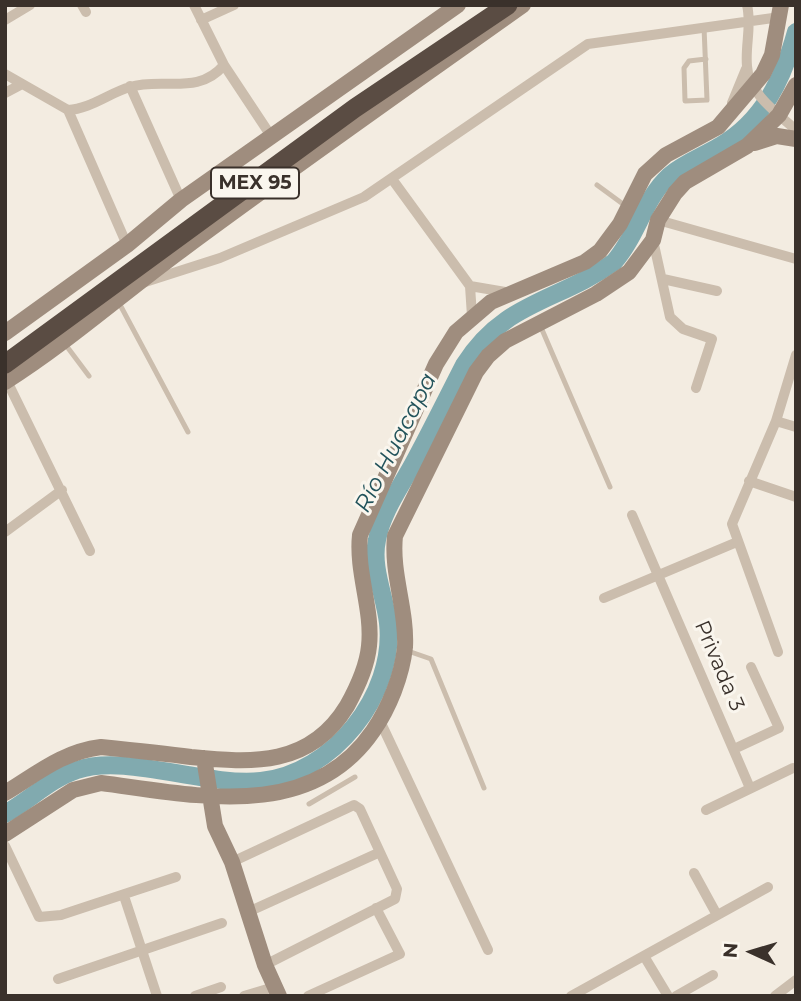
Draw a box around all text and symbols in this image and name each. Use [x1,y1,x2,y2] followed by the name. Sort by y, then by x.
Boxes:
[211,168,299,198] road number: MEX 95
[349,369,443,517] water label: Río Huacapa
[689,617,749,715] street label: Privada 3
[717,917,787,987] north arrow
[719,942,743,959] text: N

